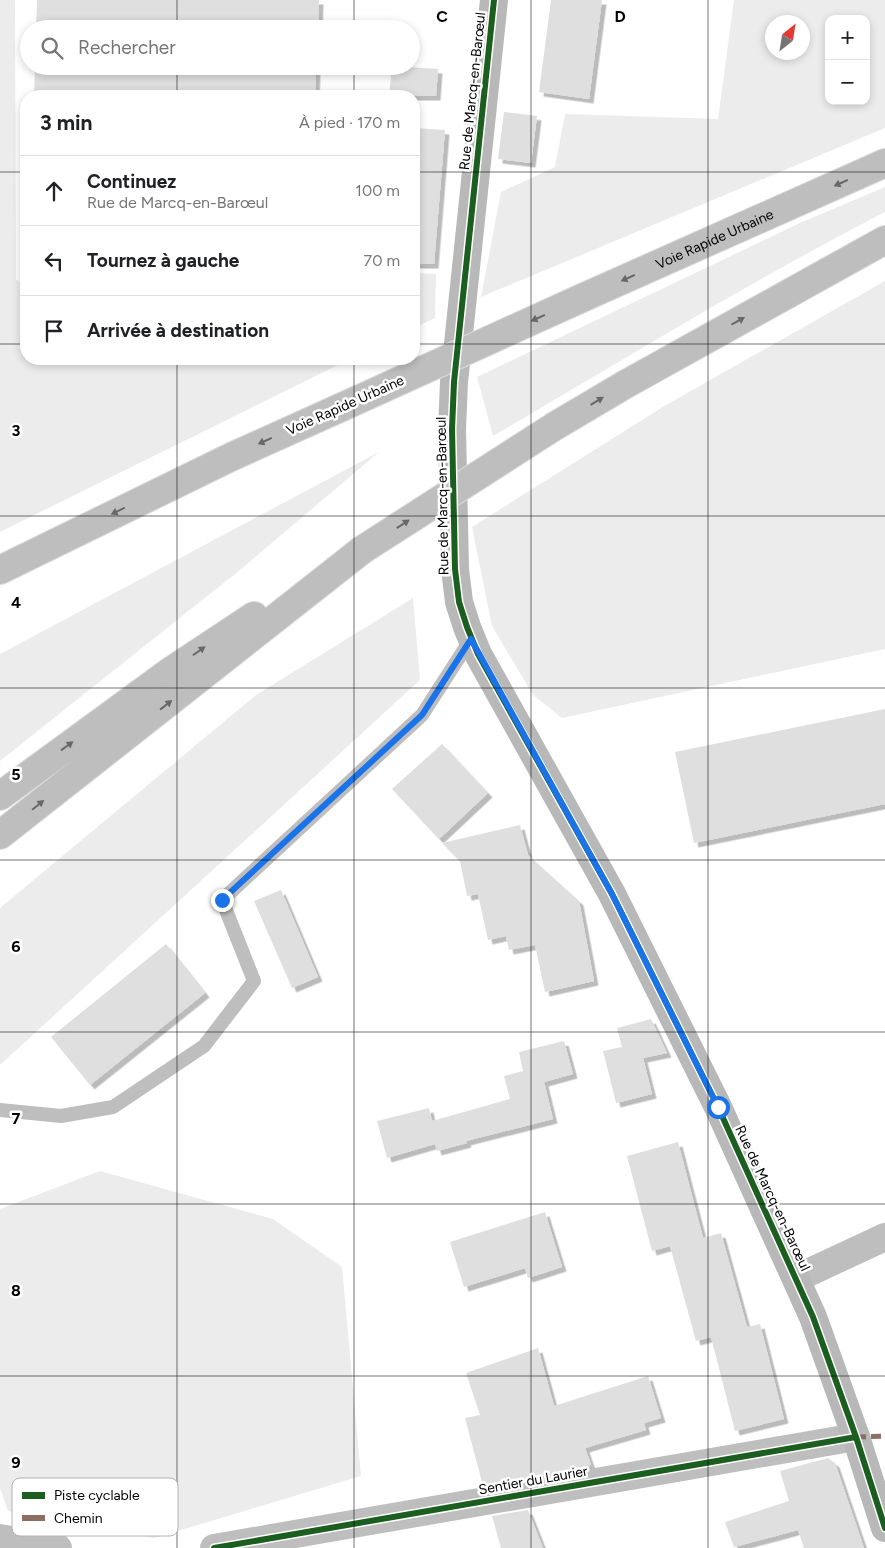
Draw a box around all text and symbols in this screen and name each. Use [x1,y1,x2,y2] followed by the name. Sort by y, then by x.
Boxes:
[436,7,448,26] text: C
[614,7,626,26] text: D
[456,11,489,171] street label: Rue de Marcq-en-Barœul
[765,15,810,60] north arrow
[825,15,870,105] map controls
[825,15,870,60] button: +
[20,20,420,75] search box
[38,34,66,62] icon: search
[78,36,176,59] text: Rechercher
[825,60,870,105] button: −
[40,110,92,135] text: 3 min
[299,113,400,132] text: À pied · 170 m
[87,170,176,193] text: Continuez
[40,177,68,205] icon: ahead
[834,179,848,187] one-way arrow
[355,181,400,200] text: 100 m
[87,193,268,212] text: Rue de Marcq-en-Barœul
[653,206,777,273] street label: Voie Rapide Urbaine
[40,247,68,275] icon: left
[87,249,239,272] text: Tournez à gauche
[364,251,400,270] text: 70 m
[621,274,635,282] one-way arrow
[531,315,545,323] one-way arrow
[40,317,68,345] icon: arrive
[731,317,746,325] one-way arrow
[87,319,269,342] text: Arrivée à destination
[284,372,407,439] street label: Voie Rapide Urbaine
[591,397,604,406] one-way arrow
[433,417,452,575] street label: Rue de Marcq-en-Barœul
[12,421,21,440] text: 3
[258,438,272,446] one-way arrow
[111,507,126,515] one-way arrow
[397,519,410,528] one-way arrow
[11,593,21,612] text: 4
[193,646,206,656] one-way arrow
[159,699,172,710] one-way arrow
[60,740,73,751] one-way arrow
[11,765,21,784] text: 5
[31,799,44,810] one-way arrow
[211,889,234,912] route end
[11,937,21,956] text: 6
[707,1096,730,1119] route start
[12,1109,21,1128] text: 7
[731,1123,814,1274] street label: Rue de Marcq-en-Barœul
[11,1281,21,1300] text: 8
[11,1453,21,1472] text: 9
[477,1462,589,1498] street label: Sentier du Laurier
[12,1478,178,1536] legend
[54,1487,140,1504] text: Piste cyclable
[54,1510,103,1527] text: Chemin

